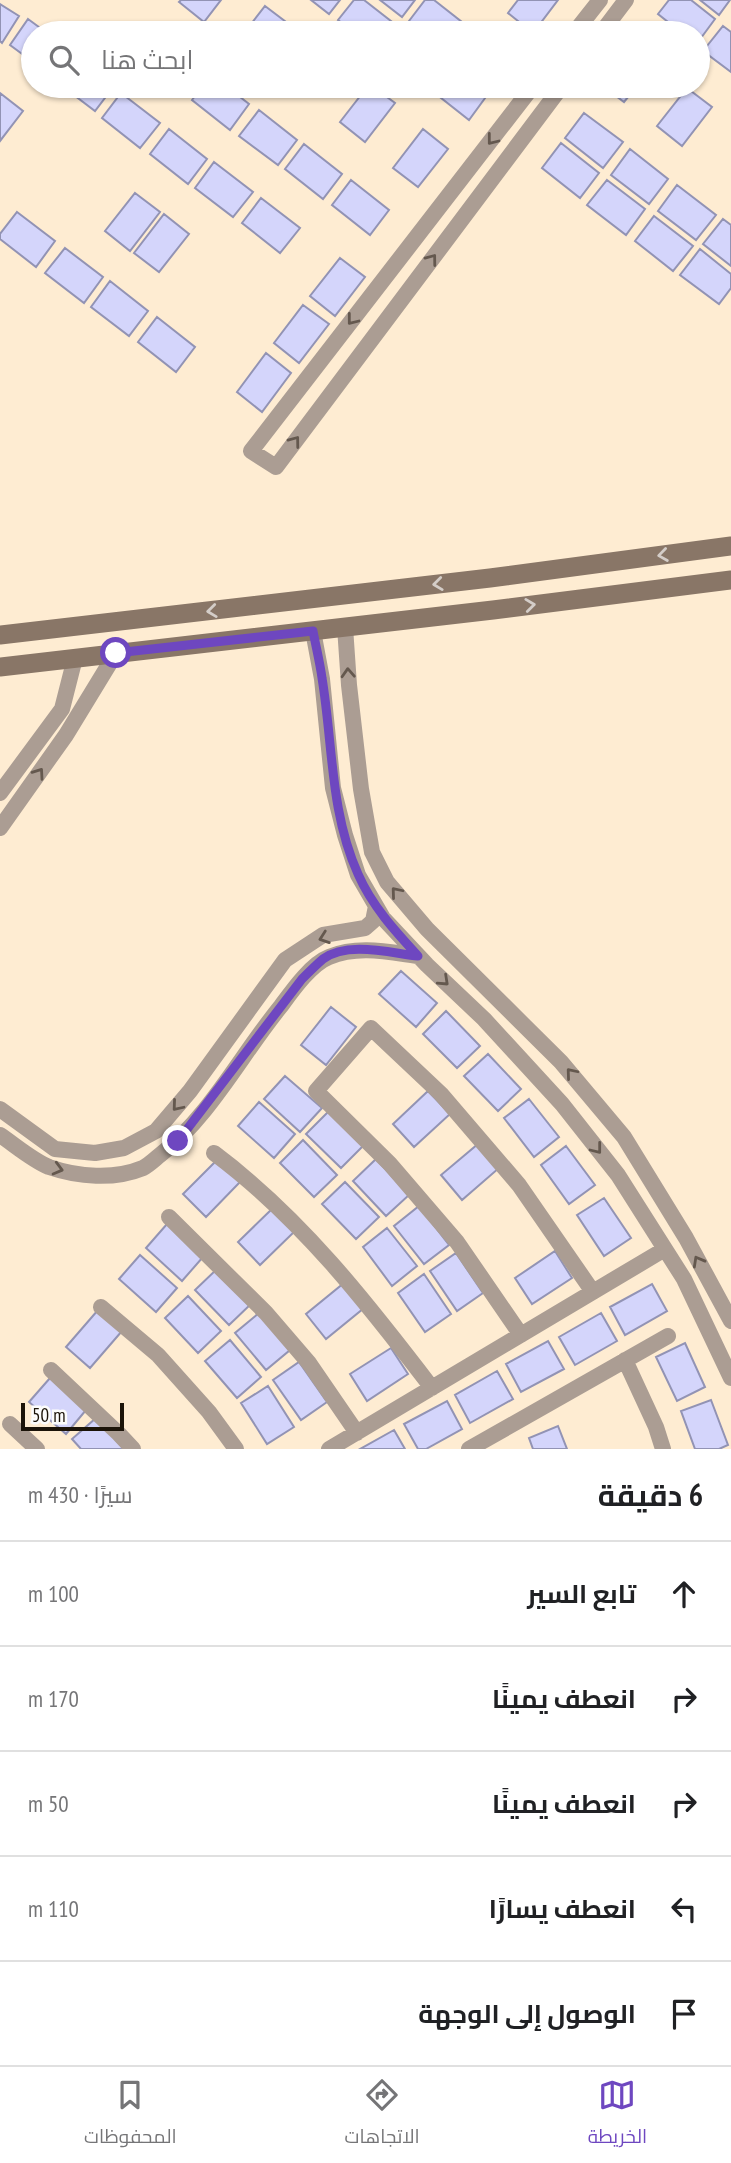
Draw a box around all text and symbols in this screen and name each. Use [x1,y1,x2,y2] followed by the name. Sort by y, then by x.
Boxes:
[21,21,710,98] search box
[45,41,83,79] icon: search
[101,43,193,76] text: ابحث هنا
[487,132,500,144] one-way arrow
[423,254,436,267] one-way arrow
[348,312,361,324] one-way arrow
[287,436,300,449] one-way arrow
[657,547,669,562] one-way arrow
[432,577,444,592] one-way arrow
[524,598,536,613] one-way arrow
[206,603,218,618] one-way arrow
[100,637,131,668] route start
[341,667,356,678] one-way arrow
[31,768,43,781] one-way arrow
[392,888,404,901] one-way arrow
[319,929,331,944] one-way arrow
[436,973,449,986] one-way arrow
[566,1069,579,1081] one-way arrow
[173,1099,186,1111] one-way arrow
[162,1125,193,1156] route end
[589,1141,602,1154] one-way arrow
[52,1161,64,1175] one-way arrow
[693,1256,706,1268] one-way arrow
[21,1400,124,1432] scale bar
[32,1403,66,1427] text: 50 m
[598,1475,703,1514] text: 6 دقيقة
[28,1480,132,1509] text: سيرًا · 430 m
[665,1575,703,1613] icon: ahead
[527,1577,636,1610] text: تابع السير
[28,1579,79,1608] text: 100 m
[665,1680,703,1718] icon: right
[492,1682,636,1715] text: انعطف يمينًا
[28,1684,79,1713] text: 170 m
[665,1785,703,1823] icon: right
[492,1787,636,1820] text: انعطف يمينًا
[28,1789,69,1818] text: 50 m
[665,1890,703,1928] icon: left
[489,1892,636,1925] text: انعطف يسارًا
[28,1894,79,1923] text: 110 m
[665,1995,703,2033] icon: arrive
[418,1997,636,2030] text: الوصول إلى الوجهة
[84,2076,177,2154] tab: المحفوظات
[344,2076,420,2154] tab: الاتجاهات
[588,2076,647,2154] tab: الخريطة

